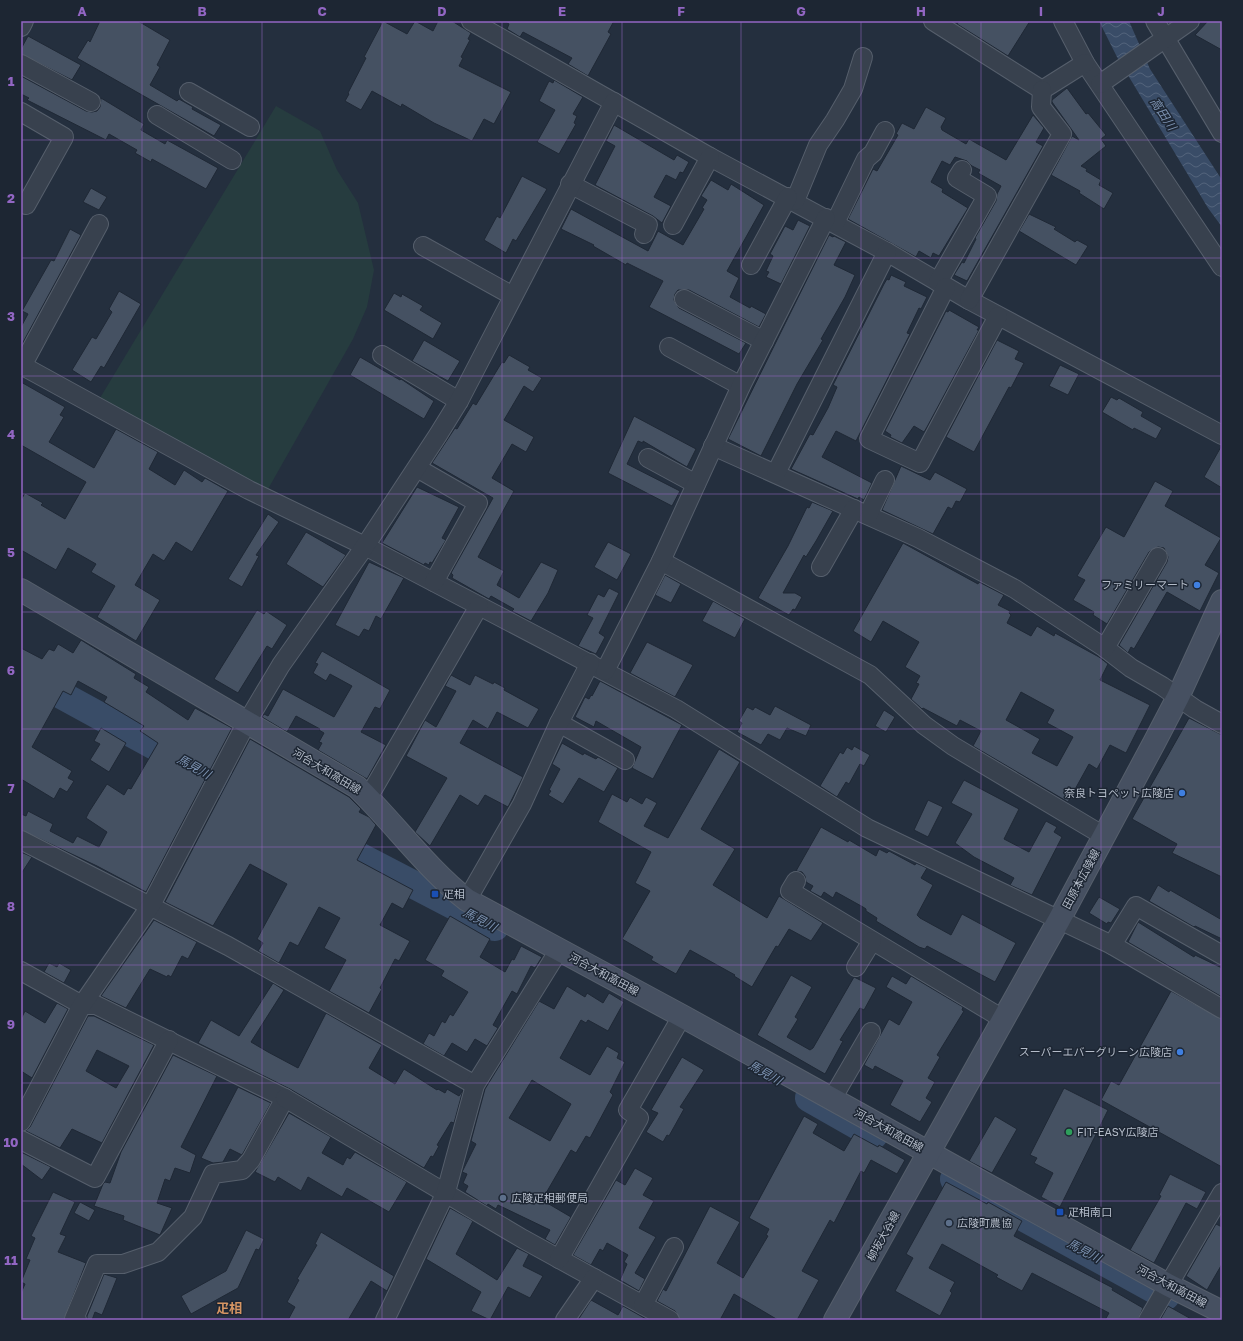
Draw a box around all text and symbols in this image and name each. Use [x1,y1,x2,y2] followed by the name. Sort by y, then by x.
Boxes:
[77,3,87,19] text: A
[197,3,207,19] text: B
[317,3,327,19] text: C
[437,3,447,19] text: D
[558,3,566,19] text: E
[677,3,685,19] text: F
[796,3,806,19] text: G
[916,3,926,19] text: H
[1039,3,1043,19] text: I
[1157,3,1165,19] text: J
[8,73,15,89] text: 1
[1147,95,1181,135] water label: 高田川
[7,190,15,206] text: 2
[7,308,15,324] text: 3
[7,426,15,442] text: 4
[7,544,15,560] text: 5
[1101,578,1189,591] place label: ファミリーマート
[1192,580,1202,590] marker: ファミリーマート
[7,662,15,678] text: 6
[291,745,364,796] street label: 河合大和高田線
[175,751,215,783] water label: 馬見川
[7,780,15,796] text: 7
[1064,786,1174,799] place label: 奈良トヨペット広陵店
[1177,788,1187,798] marker: 奈良トヨペット広陵店
[1059,847,1102,911] street label: 田原本広陵線
[443,887,465,900] place label: 疋相
[430,889,440,899] marker: 疋相
[7,898,15,914] text: 8
[461,904,501,936] water label: 馬見川
[567,950,641,997] street label: 河合大和高田線
[7,1016,15,1032] text: 9
[1019,1045,1172,1058] place label: スーパーエバーグリーン広陵店
[1175,1047,1185,1057] marker: スーパーエバーグリーン広陵店
[746,1057,786,1089] water label: 馬見川
[852,1105,926,1154] street label: 河合大和高田線
[1077,1125,1159,1138] place label: FIT-EASY広陵店
[1064,1127,1074,1137] marker: FIT-EASY広陵店
[3,1134,19,1150] text: 10
[511,1191,588,1204] place label: 広陵疋相郵便局
[498,1193,508,1203] marker: 広陵疋相郵便局
[1068,1205,1112,1218] place label: 疋相南口
[1055,1207,1065,1217] marker: 疋相南口
[864,1209,902,1263] street label: 柳坂大谷線
[957,1216,1012,1229] place label: 広陵町農協
[944,1218,954,1228] marker: 広陵町農協
[1065,1235,1105,1267] water label: 馬見川
[4,1252,18,1268] text: 11
[1135,1262,1209,1309] street label: 河合大和高田線
[216,1300,242,1316] district label: 疋相

